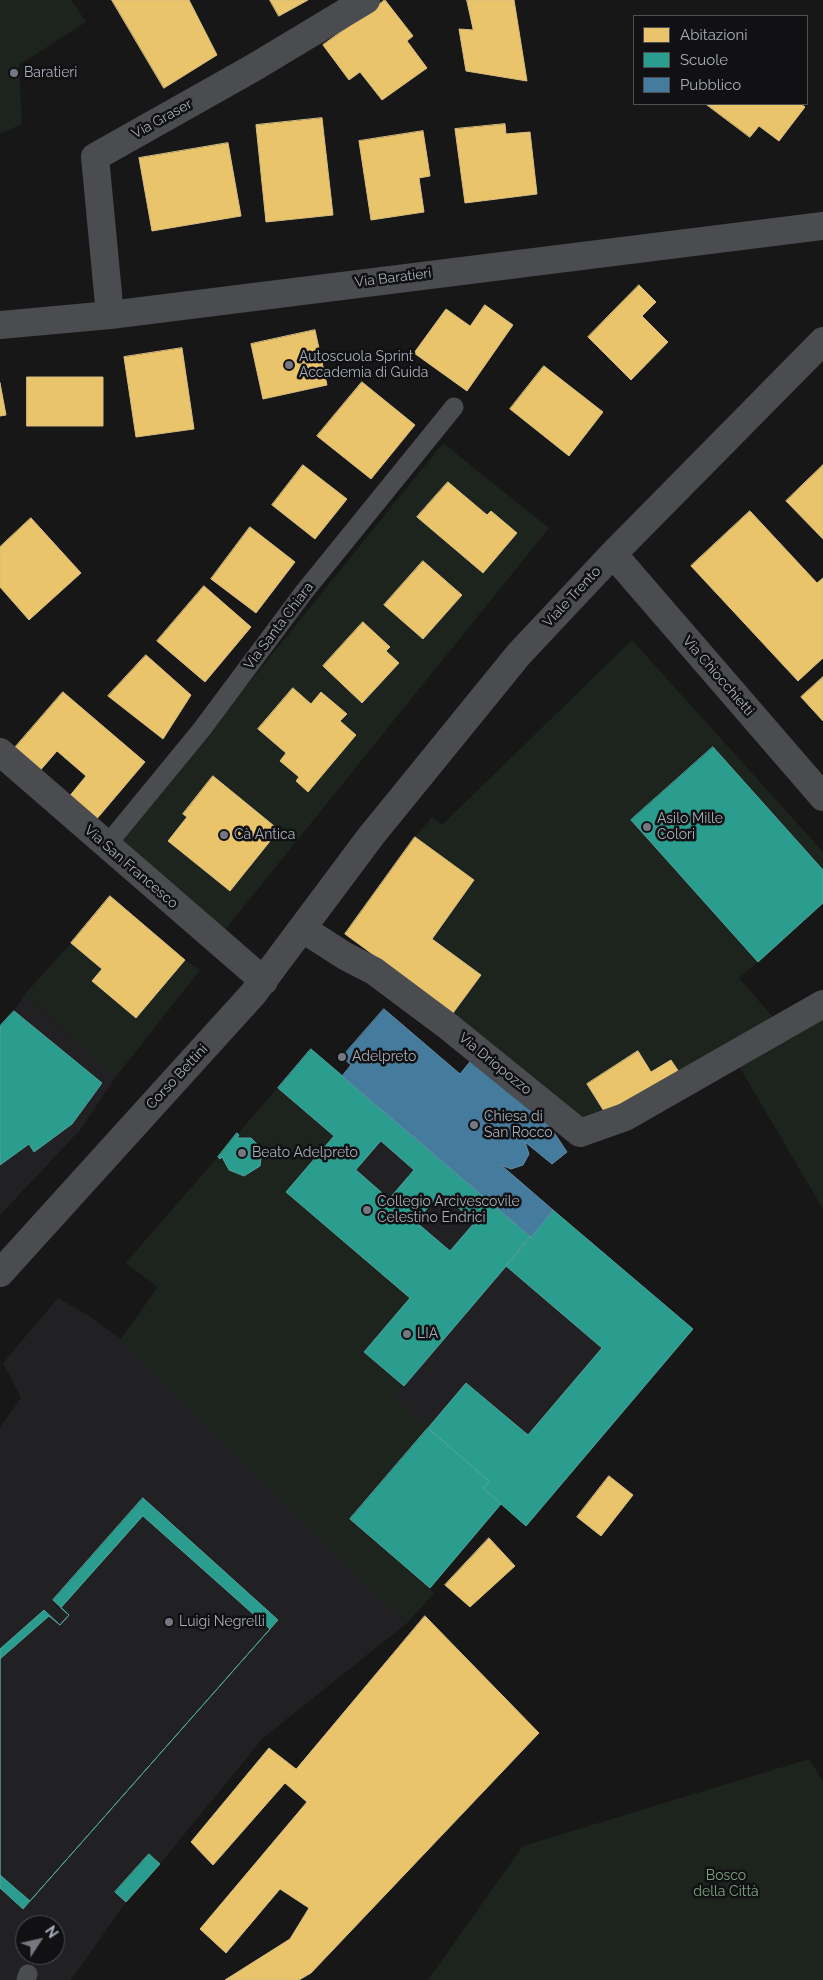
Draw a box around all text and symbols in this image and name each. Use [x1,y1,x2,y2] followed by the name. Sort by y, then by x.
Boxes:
[633,15,808,105] legend
[680,26,747,44] text: Abitazioni
[680,51,728,69] text: Scuole
[24,65,77,81] place label: Baratieri
[8,67,20,79] marker: Baratieri
[680,76,741,94] text: Pubblico
[129,96,195,142] street label: Via Graser
[354,265,432,291] street label: Via Baratieri
[299,349,428,382] place label: Autoscuola Sprint Accademia di Guida
[283,359,295,371] marker: Autoscuola Sprint Accademia di Guida
[540,563,604,631] street label: Viale Trento
[241,579,317,673] street label: Via Santa Chiara
[679,633,757,719] street label: Via Chiocchietti
[657,811,723,844] place label: Asilo Mille Colori
[641,821,653,833] marker: Asilo Mille Colori
[81,822,181,912] street label: Via San Francesco
[234,827,295,843] place label: Cà Antica
[218,829,230,841] marker: Cà Antica
[455,1030,535,1098] street label: Via Driopozzo
[143,1041,211,1113] street label: Corso Bettini
[352,1049,416,1065] place label: Adelpreto
[336,1051,348,1063] marker: Adelpreto
[484,1109,553,1142] place label: Chiesa di San Rocco
[468,1119,480,1131] marker: Chiesa di San Rocco
[252,1145,358,1161] place label: Beato Adelpreto
[236,1147,248,1159] marker: Beato Adelpreto
[377,1194,520,1226] place label: Collegio Arcivescovile Celestino Endrici
[361,1204,373,1216] marker: Collegio Arcivescovile Celestino Endrici
[417,1326,438,1342] place label: LIA
[401,1328,413,1340] marker: LIA
[179,1614,265,1630] place label: Luigi Negrelli
[163,1616,175,1628] marker: Luigi Negrelli
[693,1868,759,1900] park label: Bosco della Città
[15,1915,65,1965] north arrow
[42,1923,61,1941] text: N

